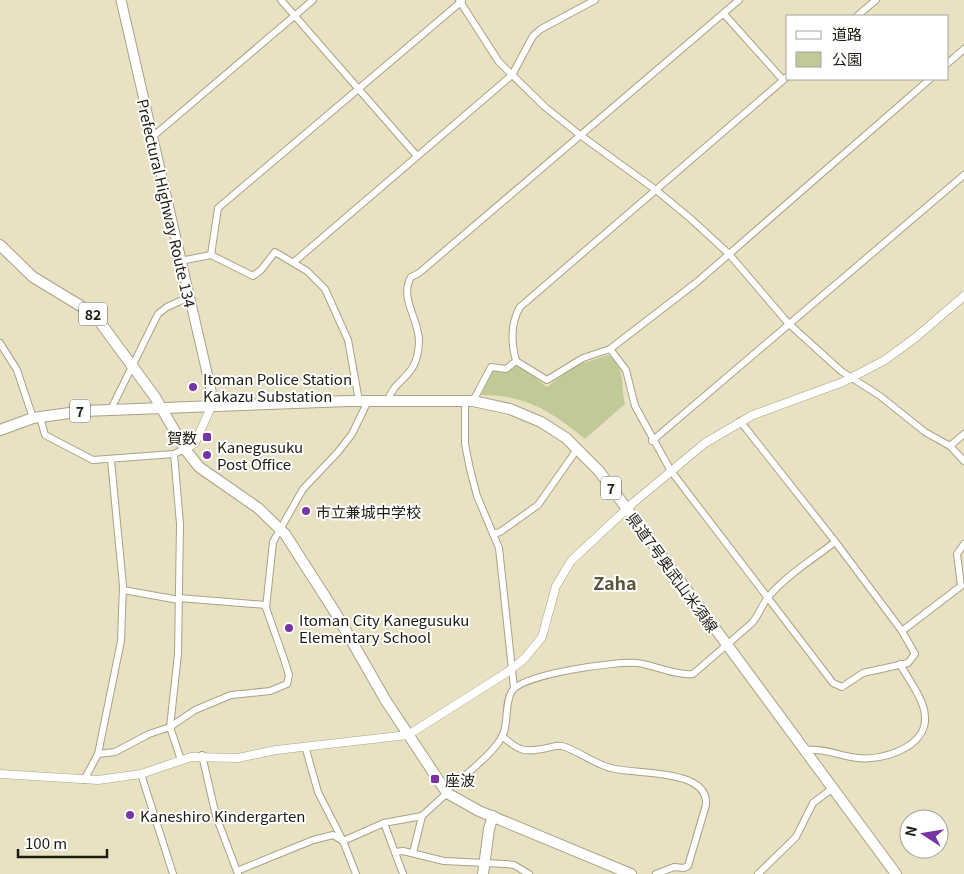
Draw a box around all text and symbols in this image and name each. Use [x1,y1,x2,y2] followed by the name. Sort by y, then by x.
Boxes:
[786,15,949,80] legend
[832,23,862,44] text: 道路
[832,48,862,69] text: 公園
[133,97,201,309] street label: Prefectural Highway Route 134
[79,302,107,326] road number: 82
[203,368,352,406] place label: Itoman Police Station Kakazu Substation
[187,381,199,393] marker: Itoman Police Station Kakazu Substation
[70,400,90,422] road number: 7
[167,427,197,448] place label: 賀数
[201,431,213,443] marker: 賀数
[217,436,303,474] place label: Kanegusuku Post Office
[201,449,213,461] marker: Kanegusuku Post Office
[601,476,621,499] road number: 7
[316,501,421,522] place label: 市立兼城中学校
[300,505,312,517] marker: 市立兼城中学校
[622,508,724,636] street label: 県道7号奥武山米須線
[593,569,637,595] district label: Zaha
[299,609,469,647] place label: Itoman City Kanegusuku Elementary School
[283,622,295,634] marker: Itoman City Kanegusuku Elementary School
[445,769,475,790] place label: 座波
[429,773,441,785] marker: 座波
[140,805,305,826] place label: Kaneshiro Kindergarten
[124,809,136,821] marker: Kaneshiro Kindergarten
[899,809,949,859] north arrow
[899,824,921,838] text: N
[18,826,106,858] scale bar
[25,832,67,853] text: 100 m

